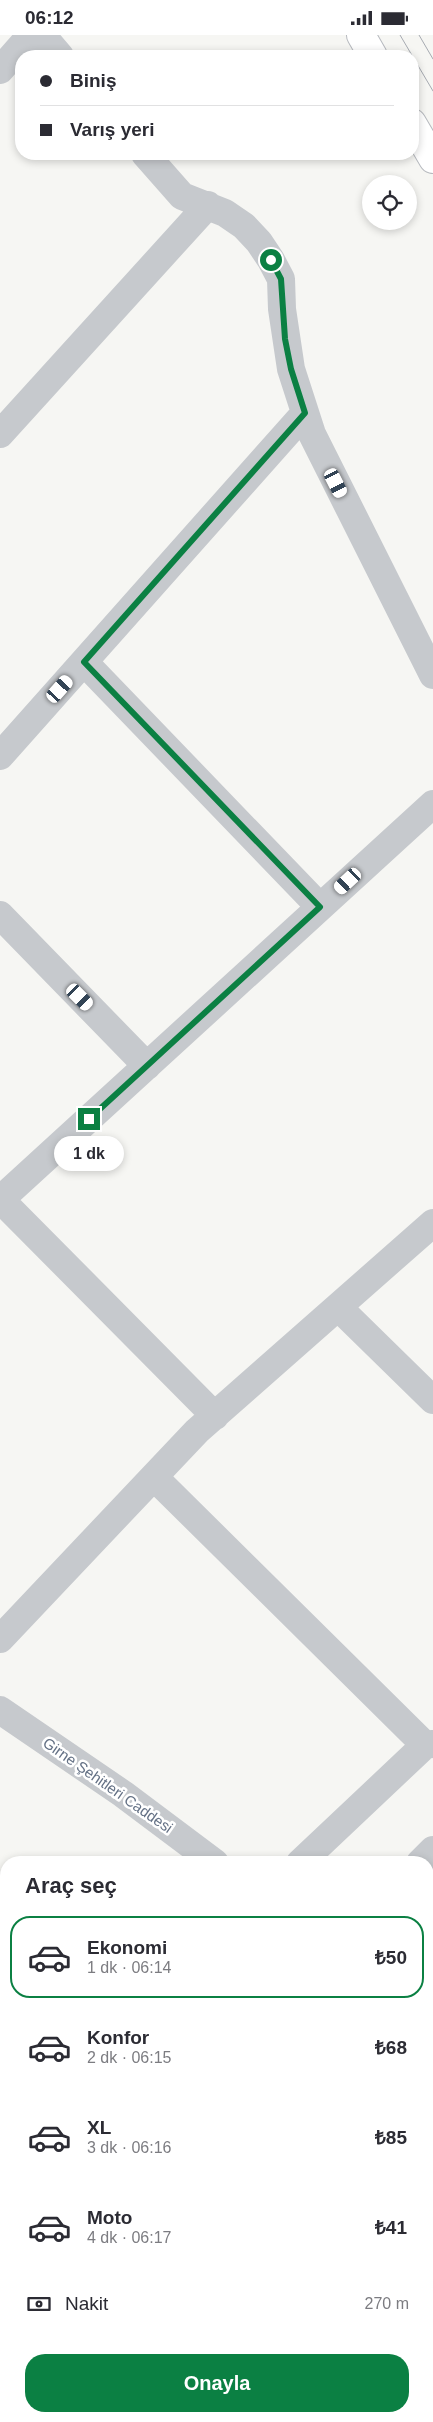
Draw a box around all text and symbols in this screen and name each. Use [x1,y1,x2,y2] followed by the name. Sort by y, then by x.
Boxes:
[25,7,74,28] text: 06:12
[70,70,116,91] text: Biniş
[70,119,155,140] text: Varış yeri
[362,175,417,230] map controls
[362,175,417,230] button: locate
[260,249,282,271] route start
[322,466,349,500] car
[44,673,75,705] car
[331,865,364,897] car
[64,981,95,1013] car
[78,1108,100,1130] route end
[54,1137,124,1171] callout: 1 dk
[73,1145,105,1162] text: 1 dk
[40,1734,176,1836] street label: Girne Şehitleri Caddesi
[25,1873,117,1898] text: Araç seç
[27,1935,72,1980] icon: car
[87,1937,167,1958] text: Ekonomi
[375,1947,407,1968] text: ₺50
[87,1959,172,1976] text: 1 dk · 06:14
[27,2025,72,2070] icon: car
[87,2027,149,2048] text: Konfor
[375,2037,407,2058] text: ₺68
[87,2049,172,2066] text: 2 dk · 06:15
[27,2115,72,2160] icon: car
[87,2117,111,2138] text: XL
[375,2127,407,2148] text: ₺85
[87,2139,172,2156] text: 3 dk · 06:16
[27,2205,72,2250] icon: car
[87,2207,132,2228] text: Moto
[375,2217,407,2238] text: ₺41
[87,2229,172,2246] text: 4 dk · 06:17
[25,2290,53,2318] icon: cash
[65,2293,108,2314] text: Nakit
[365,2295,409,2312] text: 270 m
[25,2354,409,2412] button: Onayla

